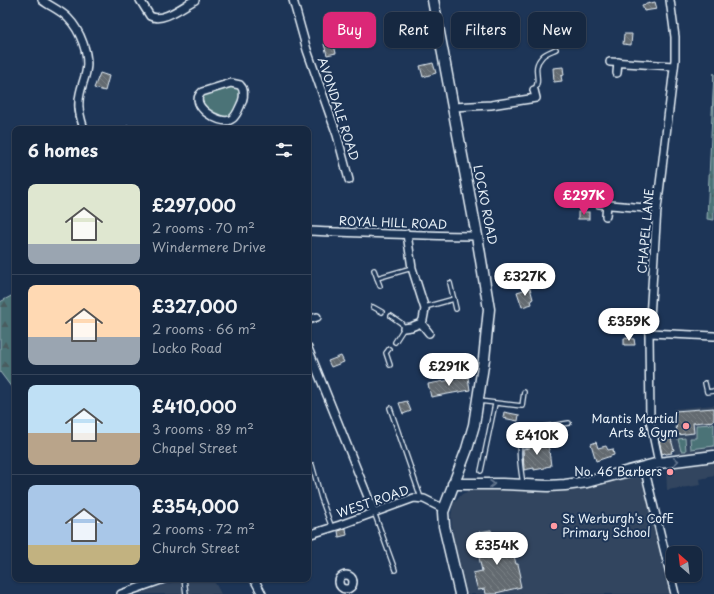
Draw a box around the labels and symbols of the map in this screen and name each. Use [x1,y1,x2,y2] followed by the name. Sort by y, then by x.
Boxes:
[314,55,364,163] street label: AVONDALE ROAD
[469,163,503,246] street label: LOCKO ROAD
[556,182,612,216] pin: £297K
[632,188,658,274] street label: CHAPEL LANE
[339,211,447,233] street label: ROYAL HILL ROAD
[497,263,553,297] pin: £327K
[601,308,657,342] pin: £359K
[421,353,477,387] pin: £291K
[592,409,678,441] place label: Mantis Martial Arts & Gym
[681,421,691,431] marker: Mantis Martial Arts & Gym
[509,422,565,456] pin: £410K
[672,457,679,466] one-way arrow
[574,462,663,480] place label: No. 46 Barbers
[665,467,675,477] marker: No. 46 Barbers
[334,480,411,522] street label: WEST ROAD
[489,480,495,488] one-way arrow
[562,509,674,541] place label: St Werburgh's CofE Primary School
[549,521,559,531] marker: St Werburgh's CofE Primary School
[469,532,525,566] pin: £354K
[666,546,702,582] north arrow

